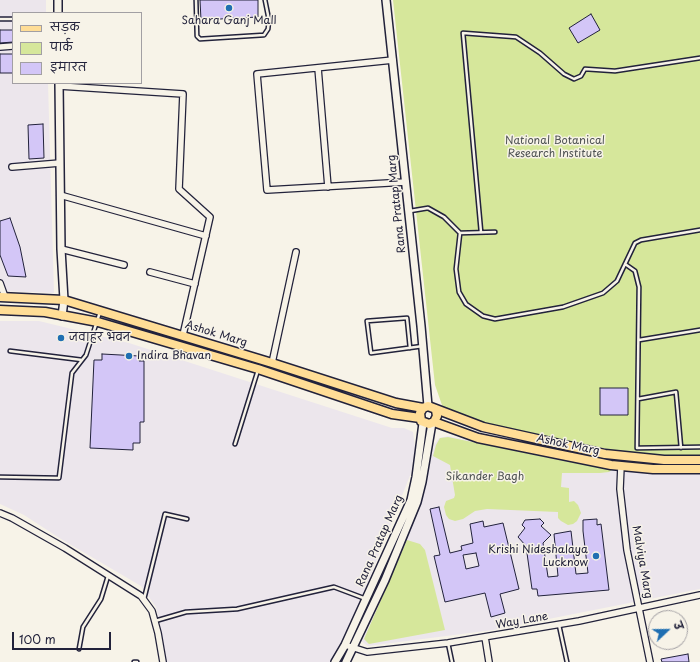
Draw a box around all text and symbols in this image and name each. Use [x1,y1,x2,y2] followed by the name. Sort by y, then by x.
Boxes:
[224,3,234,13] marker: Sahara Ganj Mall
[12,12,142,84] legend
[181,14,277,28] place label: Sahara Ganj Mall
[50,17,80,35] text: सड़क
[50,37,73,55] text: पार्क
[50,57,87,75] text: इमारत
[505,134,605,160] park label: National Botanical Research Institute
[385,154,409,254] street label: Rana Pratap Marg
[183,318,249,350] street label: Ashok Marg
[69,331,130,345] place label: जवाहर भवन
[56,333,66,343] marker: जवाहर भवन
[137,349,211,363] place label: Indira Bhavan
[124,351,134,361] marker: Indira Bhavan
[535,432,601,458] street label: Ashok Marg
[446,470,524,484] park label: Sikander Bagh
[354,493,406,589] street label: Rana Pratap Marg
[629,524,655,600] street label: Malviya Marg
[488,543,588,569] place label: Krishi Nideshalaya Lucknow
[591,551,601,561] marker: Krishi Nideshalaya Lucknow
[495,610,549,632] street label: Way Lane
[648,610,688,650] north arrow
[669,619,688,632] text: उ
[14,624,113,650] scale bar
[19,630,56,648] text: 100 m

